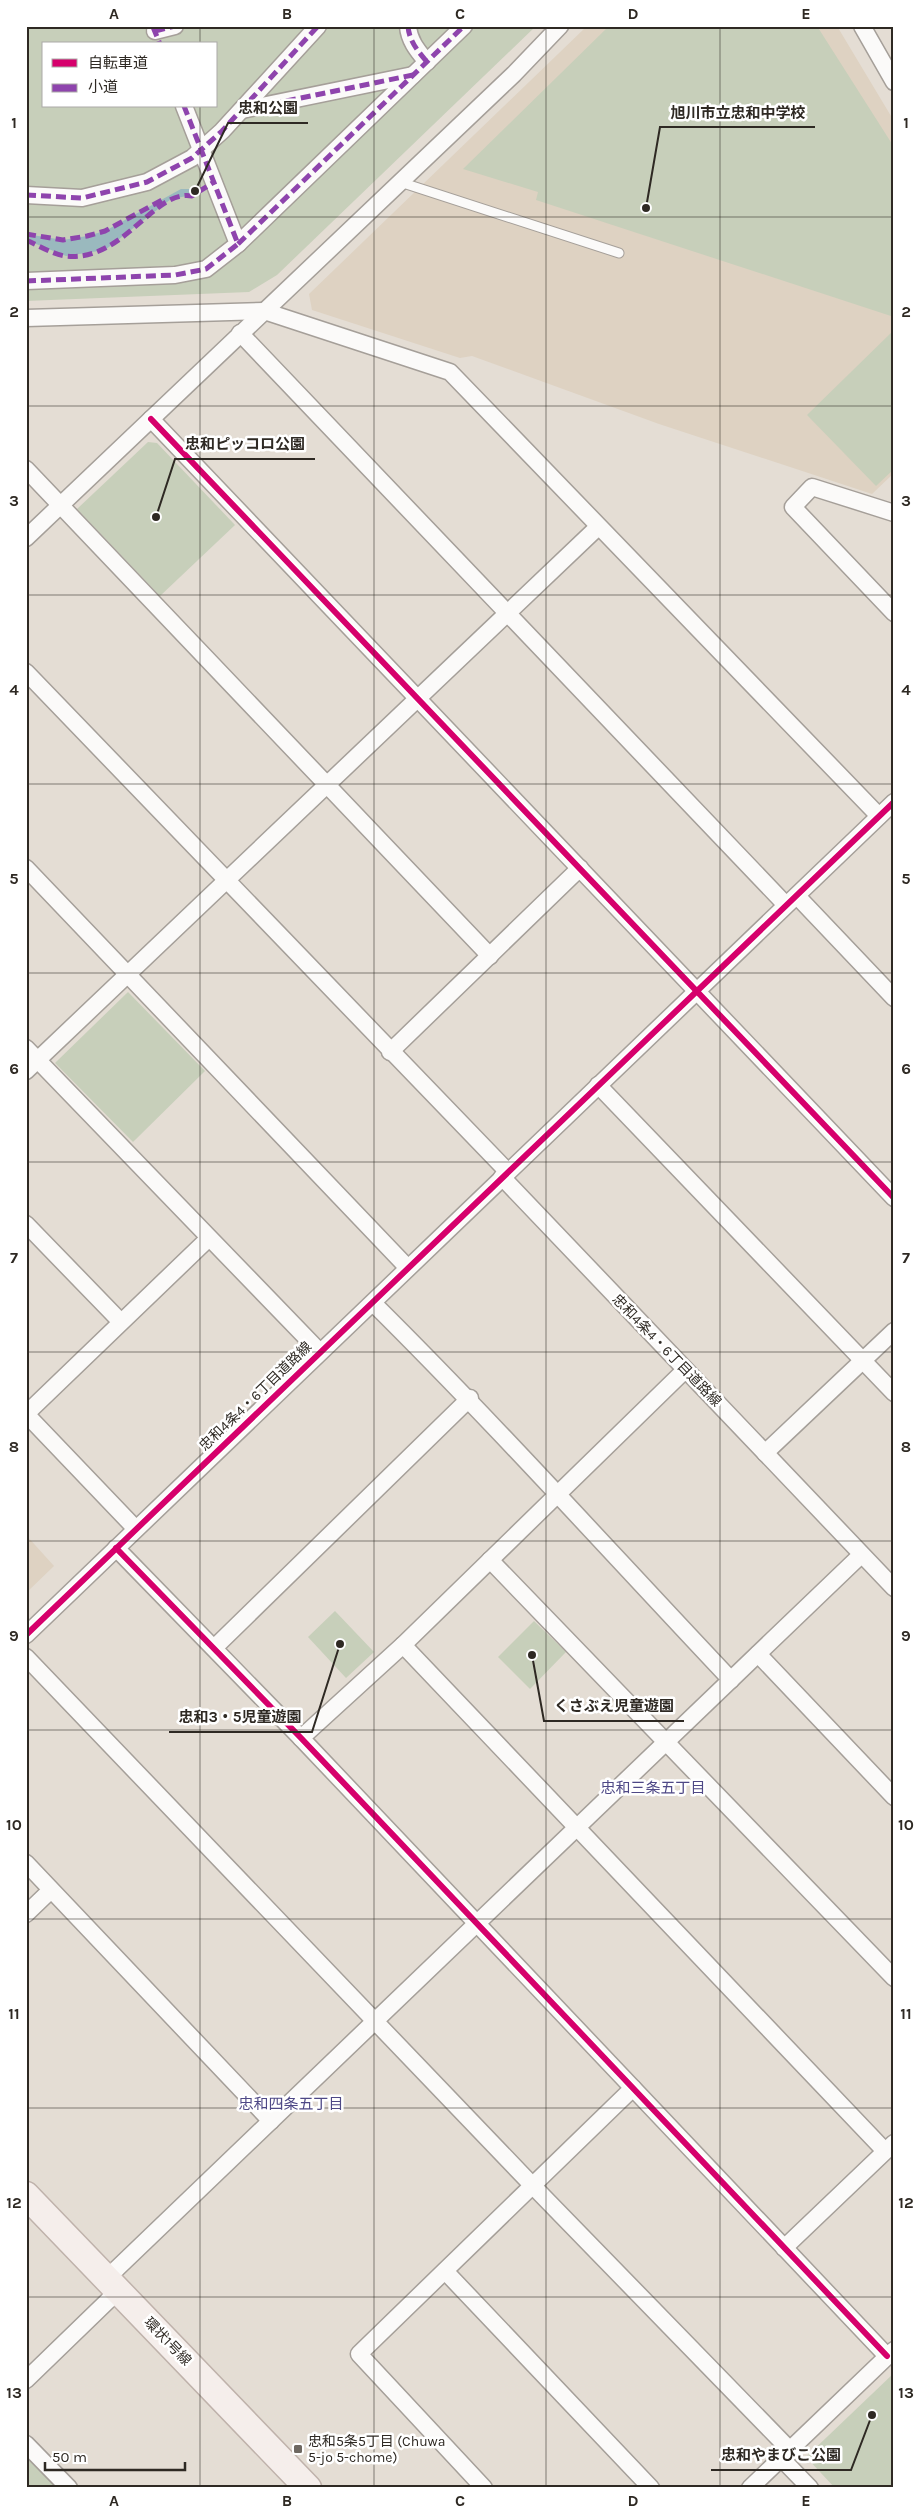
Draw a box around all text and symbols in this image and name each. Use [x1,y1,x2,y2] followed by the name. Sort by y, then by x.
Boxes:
[109,4,119,23] text: A
[282,4,292,23] text: B
[455,4,465,23] text: C
[628,4,639,23] text: D
[801,4,811,23] text: E
[42,42,218,108] legend
[88,54,148,72] text: 自転車道
[88,78,118,96] text: 小道
[228,93,308,123] callout: 忠和公園
[660,97,815,127] callout: 旭川市立忠和中学校
[238,99,298,117] text: 忠和公園
[670,104,806,122] text: 旭川市立忠和中学校
[11,113,17,132] text: 1
[903,113,909,132] text: 1
[9,302,19,321] text: 2
[901,302,911,321] text: 2
[175,429,315,459] callout: 忠和ピッコロ公園
[185,435,305,453] text: 忠和ピッコロ公園
[9,491,19,510] text: 3
[901,491,911,510] text: 3
[9,680,19,699] text: 4
[901,680,911,699] text: 4
[9,869,19,888] text: 5
[901,869,911,888] text: 5
[9,1059,19,1078] text: 6
[901,1059,911,1078] text: 6
[10,1248,18,1267] text: 7
[902,1248,910,1267] text: 7
[609,1291,725,1410] street label: 忠和4条4・6丁目道路線
[196,1338,315,1454] street label: 忠和4条4・6丁目道路線
[9,1437,19,1456] text: 8
[901,1437,911,1456] text: 8
[9,1626,19,1645] text: 9
[901,1626,911,1645] text: 9
[544,1691,684,1721] callout: くさぶえ児童遊園
[554,1697,674,1715] text: くさぶえ児童遊園
[169,1702,312,1732] callout: 忠和3・5児童遊園
[178,1708,302,1726] text: 忠和3・5児童遊園
[600,1779,706,1797] district label: 忠和三条五丁目
[6,1815,22,1834] text: 10
[898,1815,914,1834] text: 10
[8,2004,20,2023] text: 11
[900,2004,912,2023] text: 11
[238,2095,344,2113] district label: 忠和四条五丁目
[6,2193,22,2212] text: 12
[898,2193,914,2212] text: 12
[140,2314,195,2369] street label: 環状1号線
[6,2383,22,2402] text: 13
[898,2383,914,2402] text: 13
[308,2433,445,2466] place label: 忠和5条5丁目 (Chuwa 5-jo 5-chome)
[45,2439,185,2471] scale bar
[711,2440,851,2470] callout: 忠和やまびこ公園
[292,2443,304,2455] marker: 忠和5条5丁目 (Chuwa 5-jo 5-chome)
[721,2446,841,2464] text: 忠和やまびこ公園
[52,2448,87,2466] text: 50 m
[109,2491,119,2510] text: A
[282,2491,292,2510] text: B
[455,2491,465,2510] text: C
[628,2491,639,2510] text: D
[801,2491,811,2510] text: E

